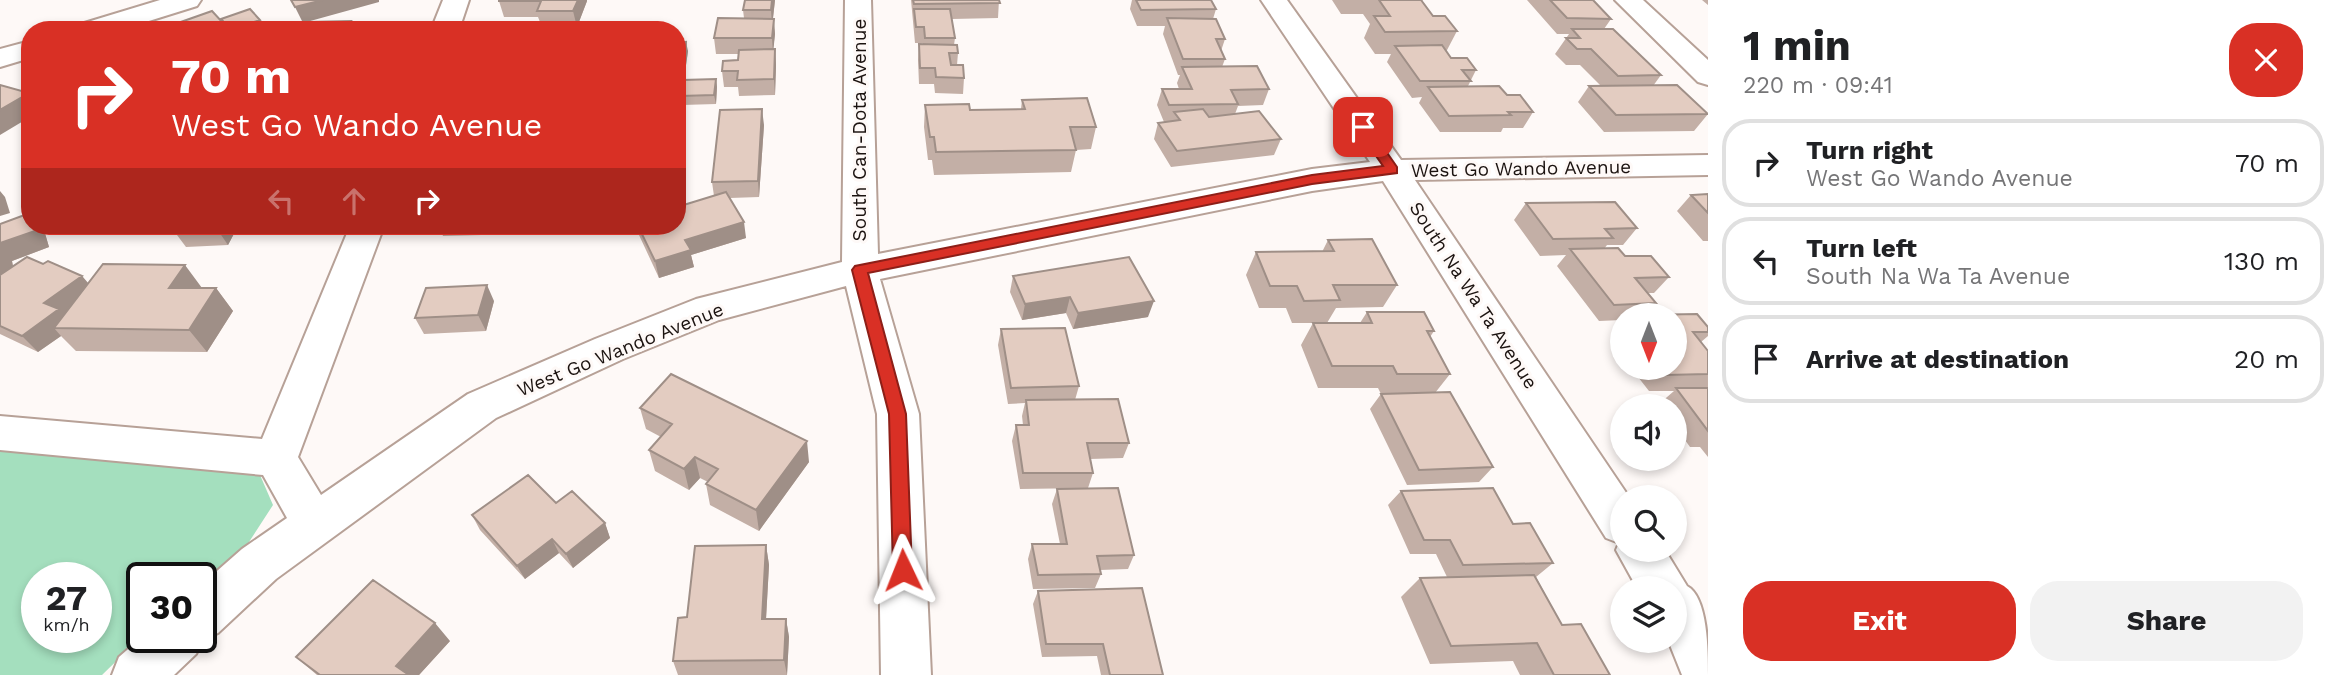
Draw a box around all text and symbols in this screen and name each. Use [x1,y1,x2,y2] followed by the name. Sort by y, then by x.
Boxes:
[848,19,871,241] street label: South Can-Dota Avenue
[1743,21,1851,70] text: 1 min
[2229,23,2303,97] button: close
[171,47,291,105] text: 70 m
[56,49,147,140] icon: right
[1743,72,1893,99] text: 220 m · 09:41
[1333,97,1393,157] pin
[171,106,542,144] text: West Go Wando Avenue
[1344,108,1382,146] icon: arrive
[1806,135,1933,165] text: Turn right
[1747,144,1785,182] icon: right
[2235,148,2299,178] text: 70 m
[1411,155,1631,182] street label: West Go Wando Avenue
[1806,165,2073,192] text: West Go Wando Avenue
[262,182,300,220] icon: left
[335,182,373,220] icon: ahead
[408,182,446,220] icon: right
[1404,197,1543,393] street label: South Na Wa Ta Avenue
[1806,233,1917,263] text: Turn left
[1747,242,1785,280] icon: left
[2224,246,2299,276] text: 130 m
[1806,263,2070,290] text: South Na Wa Ta Avenue
[514,298,727,401] street label: West Go Wando Avenue
[1610,303,1687,380] north arrow
[1610,303,1687,653] map controls
[1747,340,1785,378] icon: arrive
[1806,344,2069,374] text: Arrive at destination
[2234,344,2299,374] text: 20 m
[1610,394,1687,471] button: sound
[1610,485,1687,562] button: search
[866,533,940,607] position arrow
[126,562,217,653] speed limit sign: 30
[1610,576,1687,653] button: layers
[46,577,87,619] text: 27
[1743,581,2016,661] button: Exit
[2030,581,2303,661] button: Share
[43,614,90,635] text: km/h

